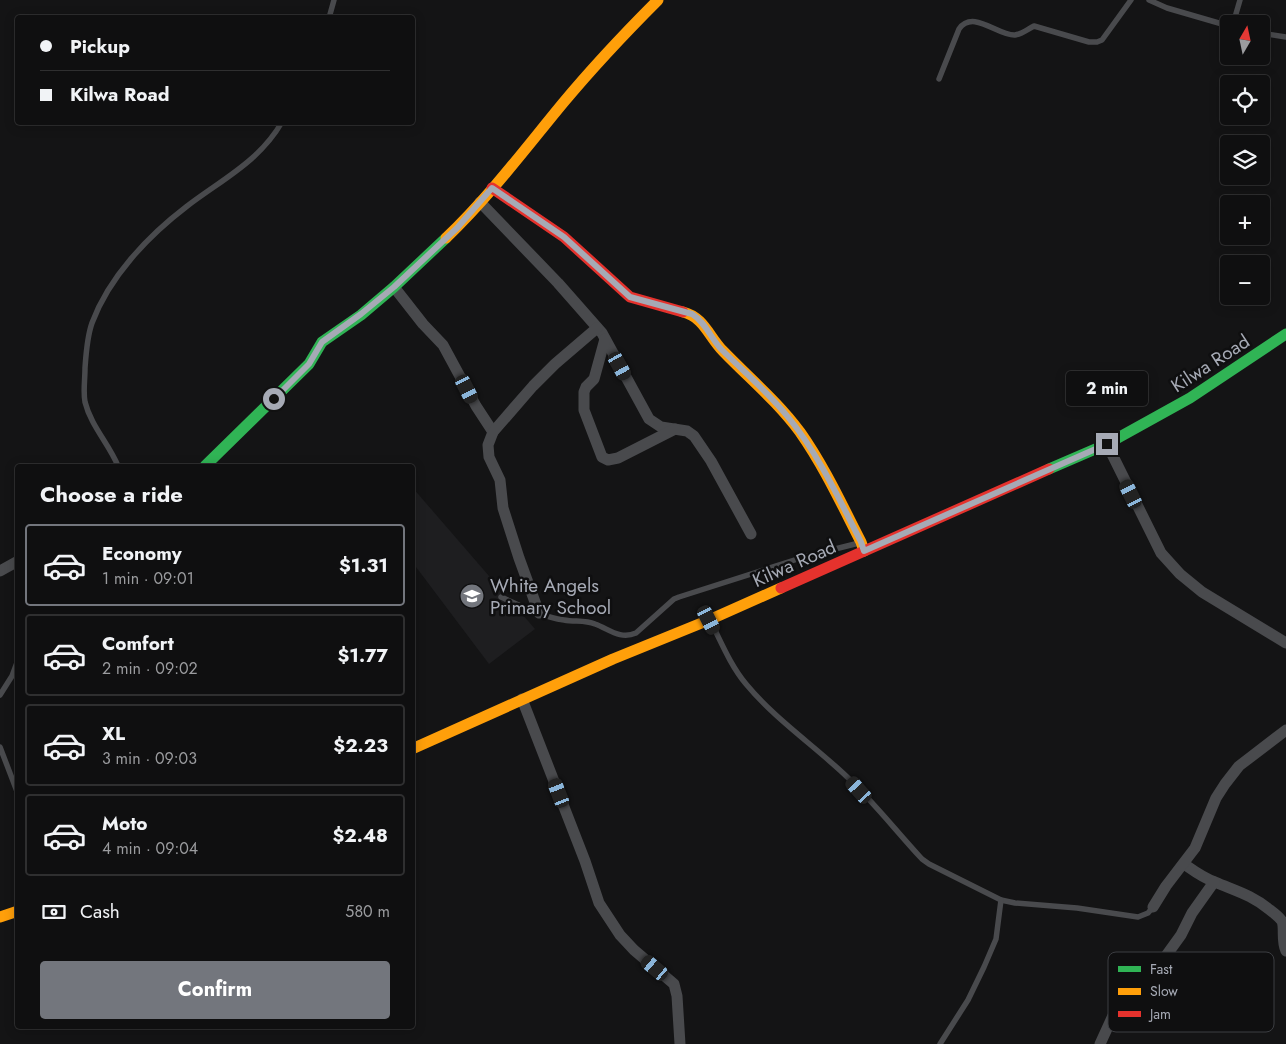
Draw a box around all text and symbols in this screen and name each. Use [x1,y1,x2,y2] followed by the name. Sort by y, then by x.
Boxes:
[1220,15,1270,65] north arrow
[1220,15,1270,305] map controls
[70,33,130,60] text: Pickup
[1220,75,1270,125] button: locate
[70,81,170,108] text: Kilwa Road
[1220,135,1270,185] button: layers
[1220,195,1270,245] button: +
[1220,255,1270,305] button: −
[1166,328,1255,399] street label: Kilwa Road
[606,349,633,383] car
[453,372,480,406] car
[1066,372,1148,406] callout: 2 min
[1086,377,1128,400] text: 2 min
[263,388,285,410] route start
[1096,433,1118,455] route end
[1117,477,1144,511] car
[40,478,183,510] text: Choose a ride
[748,533,840,594] street label: Kilwa Road
[102,540,182,567] text: Economy
[42,543,87,588] icon: car
[339,552,388,579] text: $1.31
[102,567,194,590] text: 1 min · 09:01
[490,572,611,621] place label: White Angels Primary School
[459,583,485,609] school or university icon: White Angels Primary School
[695,603,722,637] car
[102,630,174,657] text: Comfort
[42,633,87,678] icon: car
[337,642,388,669] text: $1.77
[102,657,198,680] text: 2 min · 09:02
[102,720,125,747] text: XL
[42,723,87,768] icon: car
[333,732,388,759] text: $2.23
[102,747,197,770] text: 3 min · 09:03
[843,774,874,806] car
[546,776,571,810] car
[102,810,147,837] text: Moto
[42,813,87,858] icon: car
[332,822,388,849] text: $2.48
[102,837,198,860] text: 4 min · 09:04
[40,898,68,926] icon: cash
[80,898,120,925] text: Cash
[345,900,390,923] text: 580 m
[1108,952,1274,1032] legend
[638,953,671,983] car
[1150,959,1173,979] text: Fast
[40,961,390,1019] button: Confirm
[1150,981,1178,1001] text: Slow
[1148,1004,1171,1024] text: Jam

